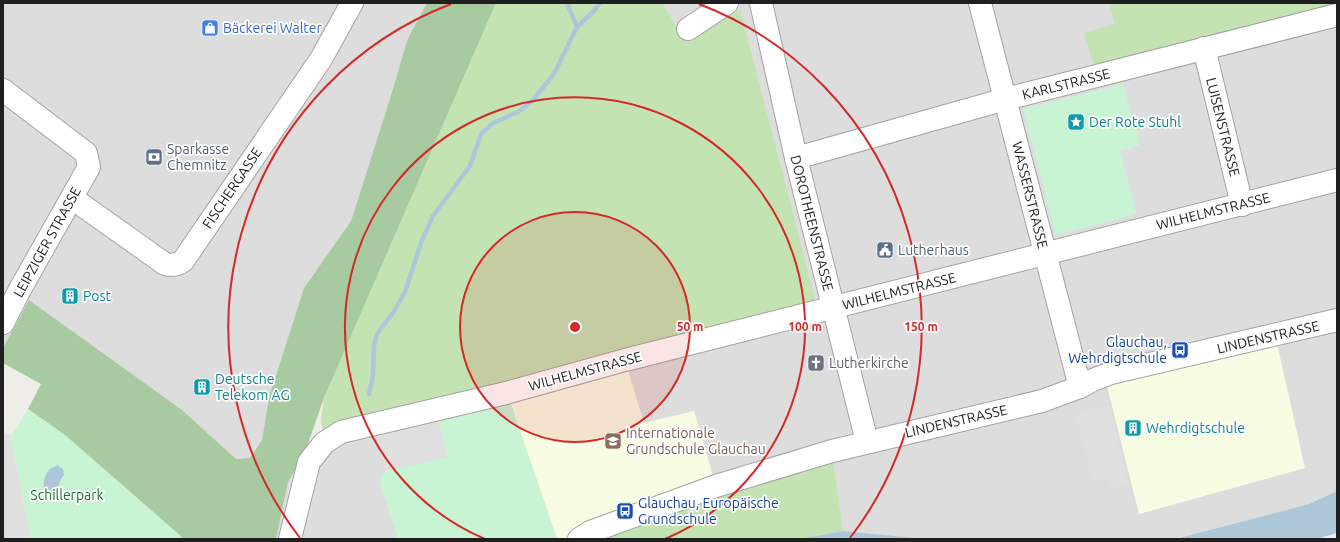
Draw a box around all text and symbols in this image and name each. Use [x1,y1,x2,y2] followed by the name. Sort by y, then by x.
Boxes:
[200,18,220,38] shop icon: Bäckerei Walter
[223,20,323,36] place label: Bäckerei Walter
[1020,65,1112,103] street label: KARLSTRASSE
[1203,76,1243,178] street label: LUISENSTRASSE
[1066,112,1086,132] place icon: Der Rote Stuhl
[1089,114,1181,130] place label: Der Rote Stuhl
[1009,140,1051,250] street label: WASSERSTRASSE
[167,141,229,173] place label: Sparkasse Chemnitz
[199,144,265,232] street label: FISCHERGASSE
[144,147,164,167] bank icon: Sparkasse Chemnitz
[787,153,837,293] street label: DOROTHEENSTRASSE
[10,184,84,300] street label: LEIPZIGER STRASSE
[1154,189,1272,233] street label: WILHELMSTRASSE
[875,240,895,260] public building icon: Lutherhaus
[898,242,969,258] place label: Lutherhaus
[840,269,958,313] street label: WILHELMSTRASSE
[60,286,80,306] building icon: Post
[83,288,111,304] place label: Post
[1215,317,1321,357] street label: LINDENSTRASSE
[568,320,582,334] centre of rings
[677,320,703,333] text: 50 m
[788,320,822,333] text: 100 m
[904,320,938,333] text: 150 m
[1068,334,1167,366] place label: Glauchau, Wehrdigtschule
[1170,340,1190,360] bus stop icon: Glauchau, Wehrdigtschule
[527,348,644,394] street label: WILHELMSTRASSE
[806,353,826,373] church icon: Lutherkirche
[829,355,909,371] place label: Lutherkirche
[215,371,290,403] place label: Deutsche Telekom AG
[192,377,212,397] building icon: Deutsche Telekom AG
[903,401,1009,441] street label: LINDENSTRASSE
[1123,418,1143,438] building icon: Wehrdigtschule
[1146,420,1245,436] place label: Wehrdigtschule
[626,425,766,457] place label: Internationale Grundschule Glauchau
[603,431,623,451] school or university icon: Internationale Grundschule Glauchau
[30,487,104,503] park label: Schillerpark
[638,495,779,527] place label: Glauchau, Europäische Grundschule
[615,501,635,521] bus stop icon: Glauchau, Europäische Grundschule

